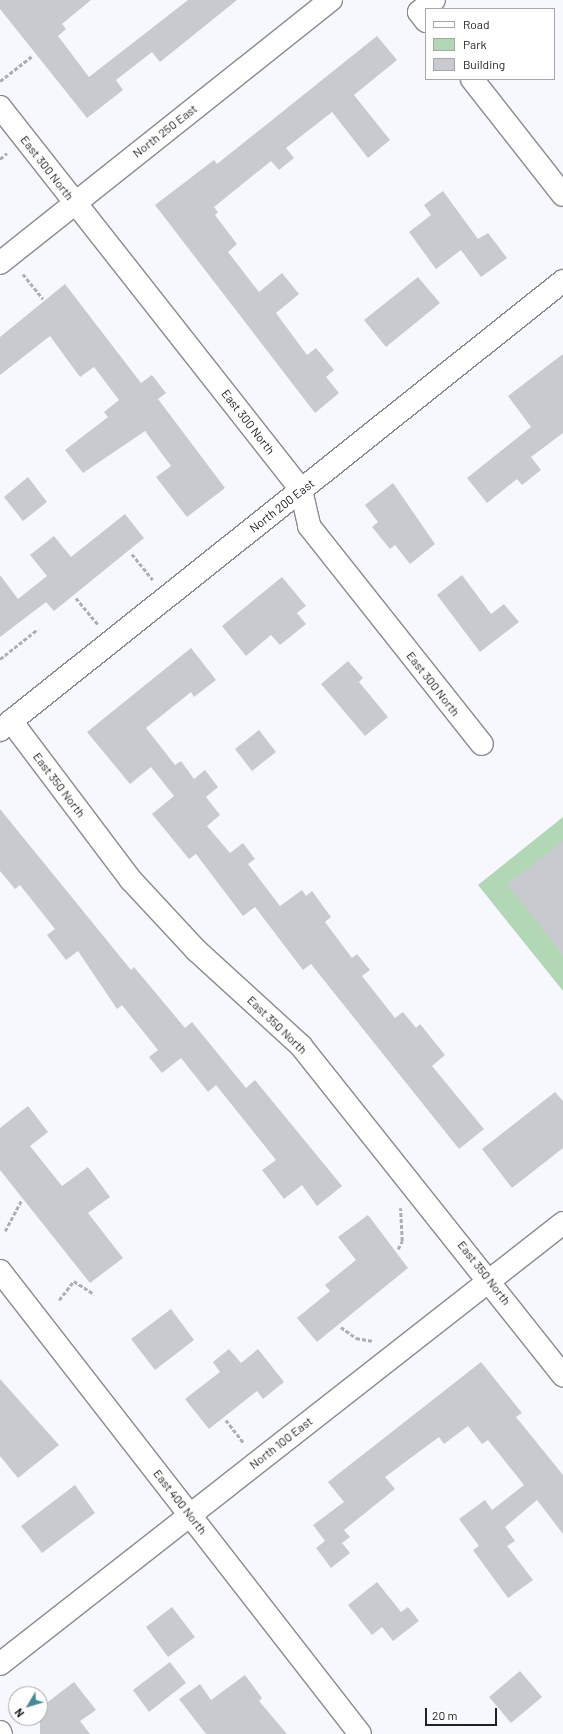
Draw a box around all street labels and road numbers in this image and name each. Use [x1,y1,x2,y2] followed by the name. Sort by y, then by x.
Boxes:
[130,101,200,161] street label: North 250 East
[17,133,77,203] street label: East 300 North
[218,387,278,457] street label: East 300 North
[247,476,317,536] street label: North 200 East
[403,649,463,719] street label: East 300 North
[30,750,88,820] street label: East 350 North
[244,993,310,1057] street label: East 350 North
[454,1238,514,1308] street label: East 350 North
[247,1414,315,1472] street label: North 100 East
[150,1467,210,1537] street label: East 400 North

